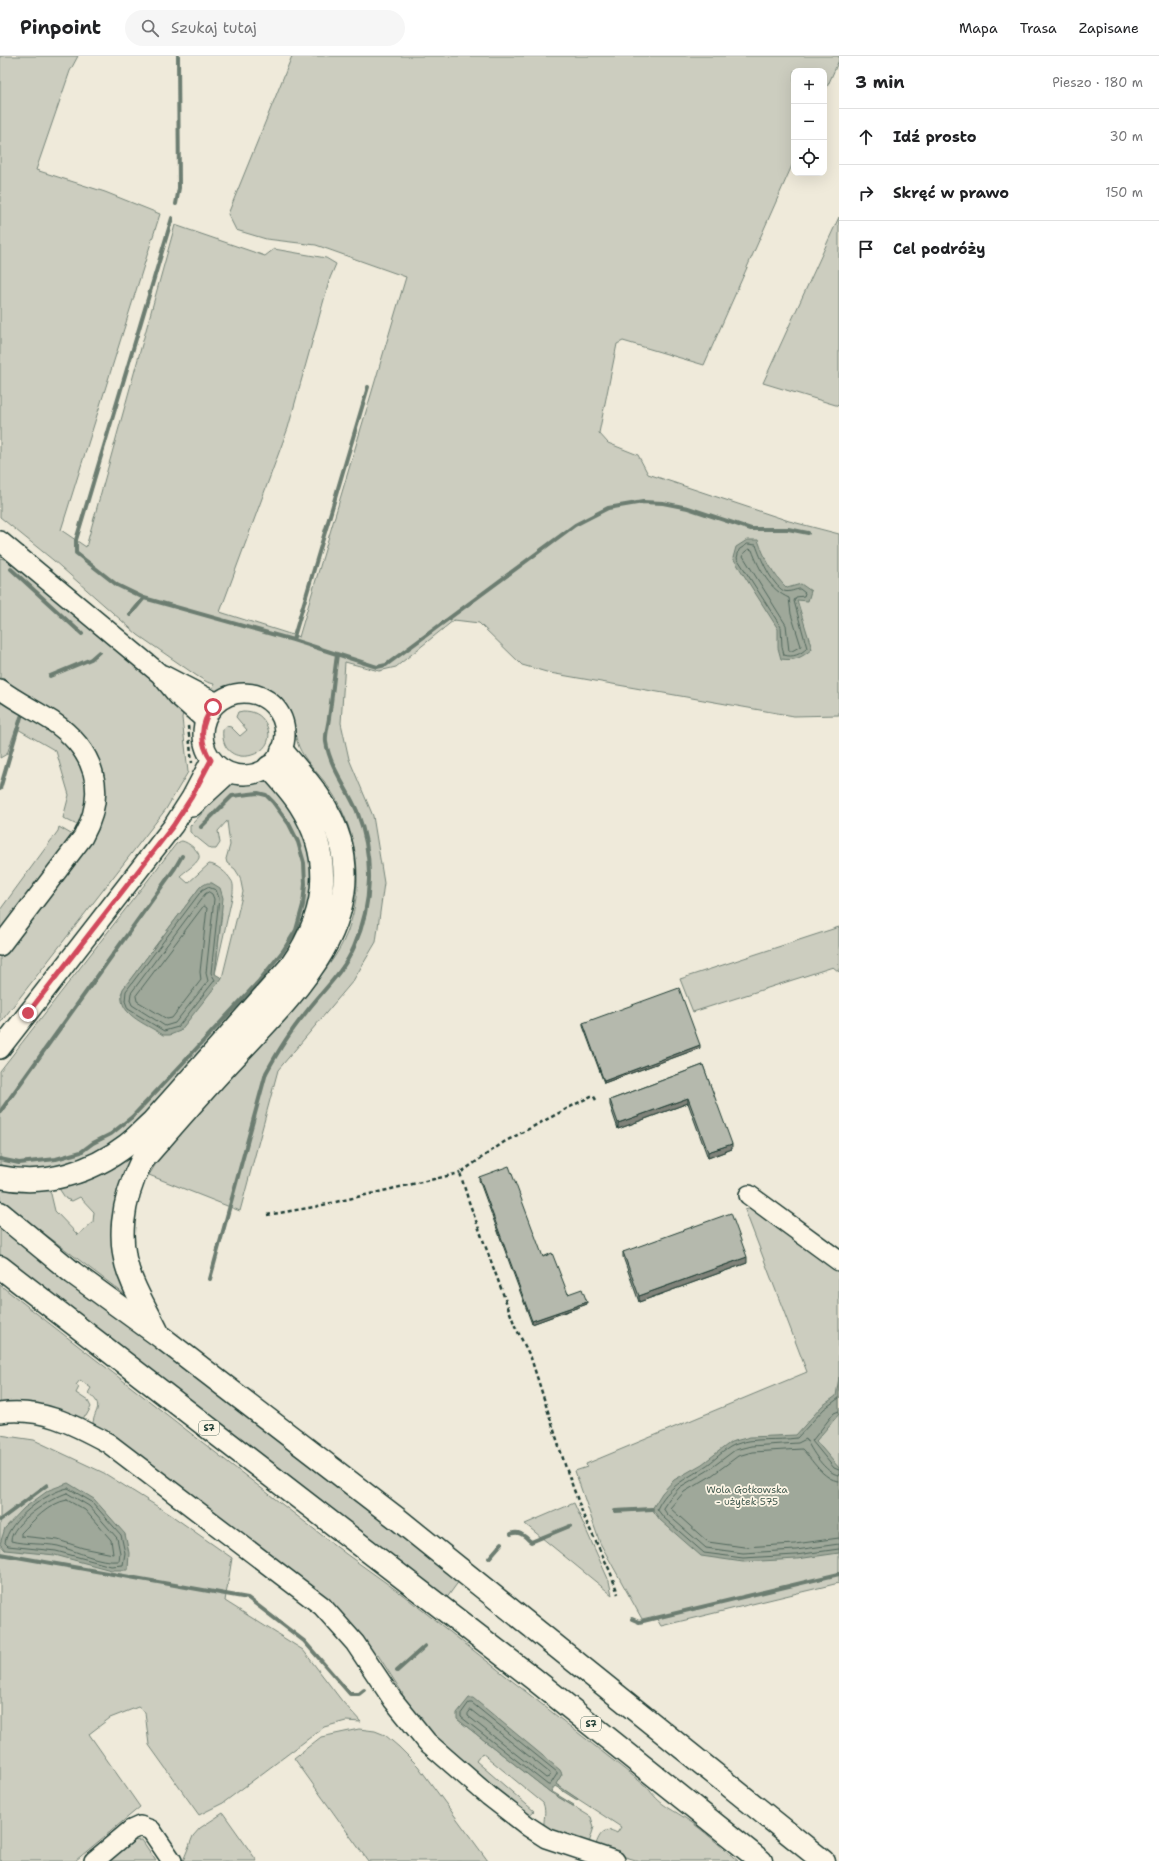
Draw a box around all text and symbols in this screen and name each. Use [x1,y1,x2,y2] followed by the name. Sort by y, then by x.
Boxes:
[125,10,405,46] search box
[20,15,101,40] text: Pinpoint
[139,17,161,39] icon: search
[171,18,257,38] text: Szukaj tutaj
[959,19,998,37] text: Mapa
[1020,19,1057,37] text: Trasa
[1079,19,1139,37] text: Zapisane
[791,68,827,176] map controls
[791,68,827,104] button: +
[855,71,905,93] text: 3 min
[1052,74,1143,91] text: Pieszo · 180 m
[791,104,827,140] button: −
[855,126,877,148] icon: ahead
[893,127,977,147] text: Idź prosto
[1109,128,1143,145] text: 30 m
[791,140,827,176] button: locate
[855,182,877,204] icon: right
[893,183,1009,203] text: Skręć w prawo
[1105,184,1143,201] text: 150 m
[855,238,877,260] icon: arrive
[893,239,985,259] text: Cel podróży
[204,698,222,716] route start
[19,1004,37,1022] route end
[199,1421,219,1435] road number: S7
[706,1483,788,1508] park label: Wola Gołkowska - użytek 575
[581,1717,601,1731] road number: S7

